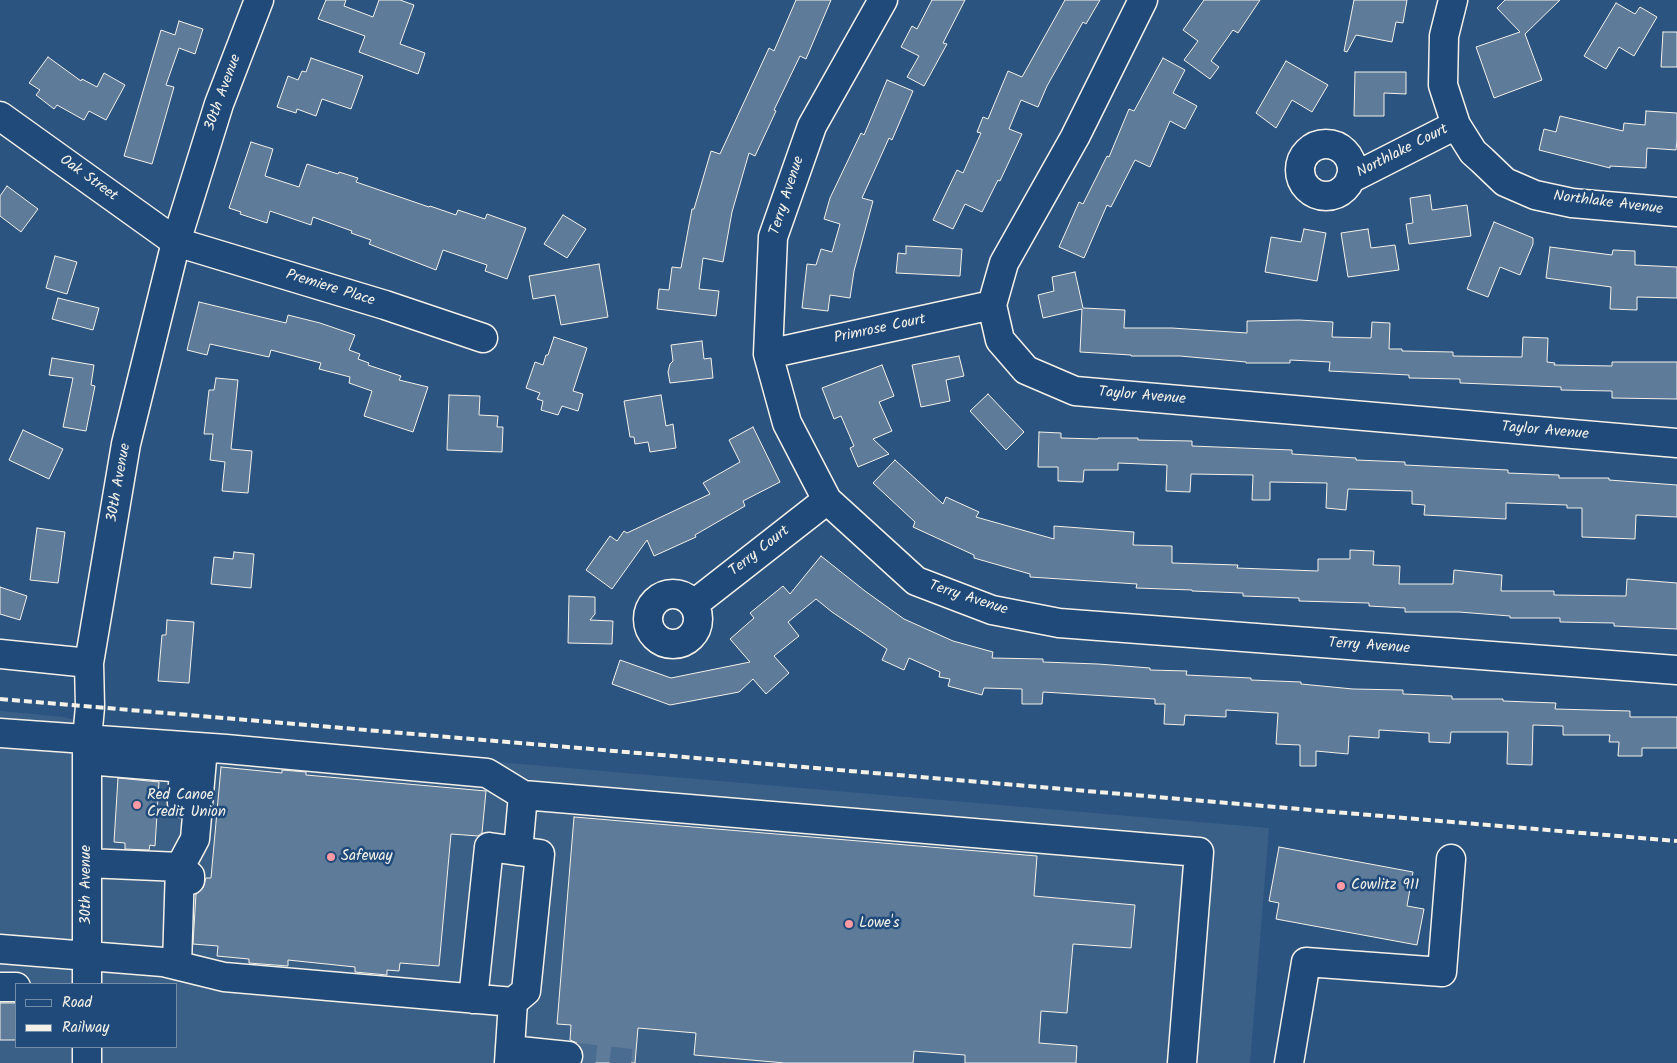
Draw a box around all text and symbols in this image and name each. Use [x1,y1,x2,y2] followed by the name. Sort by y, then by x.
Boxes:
[202,52,246,134] street label: 30th Avenue
[1354,121,1452,183] street label: Northlake Court
[55,152,121,206] street label: Oak Street
[767,154,809,238] street label: Terry Avenue
[1552,188,1664,220] street label: Northlake Avenue
[283,267,377,311] street label: Premiere Place
[832,311,928,349] street label: Primrose Court
[1098,384,1186,410] street label: Taylor Avenue
[1501,419,1589,445] street label: Taylor Avenue
[104,442,136,524] street label: 30th Avenue
[726,523,794,581] street label: Terry Court
[926,578,1010,620] street label: Terry Avenue
[1328,635,1410,659] street label: Terry Avenue
[147,787,226,822] place label: Red Canoe Credit Union
[131,799,143,811] marker: Red Canoe Credit Union
[78,845,96,925] street label: 30th Avenue
[341,848,393,866] place label: Safeway
[325,851,337,863] marker: Safeway
[1351,877,1419,895] place label: Cowlitz 911
[1335,880,1347,892] marker: Cowlitz 911
[859,915,899,933] place label: Lowe's
[843,918,855,930] marker: Lowe's
[15,983,178,1048] legend
[62,991,92,1015] text: Road
[62,1016,109,1040] text: Railway

